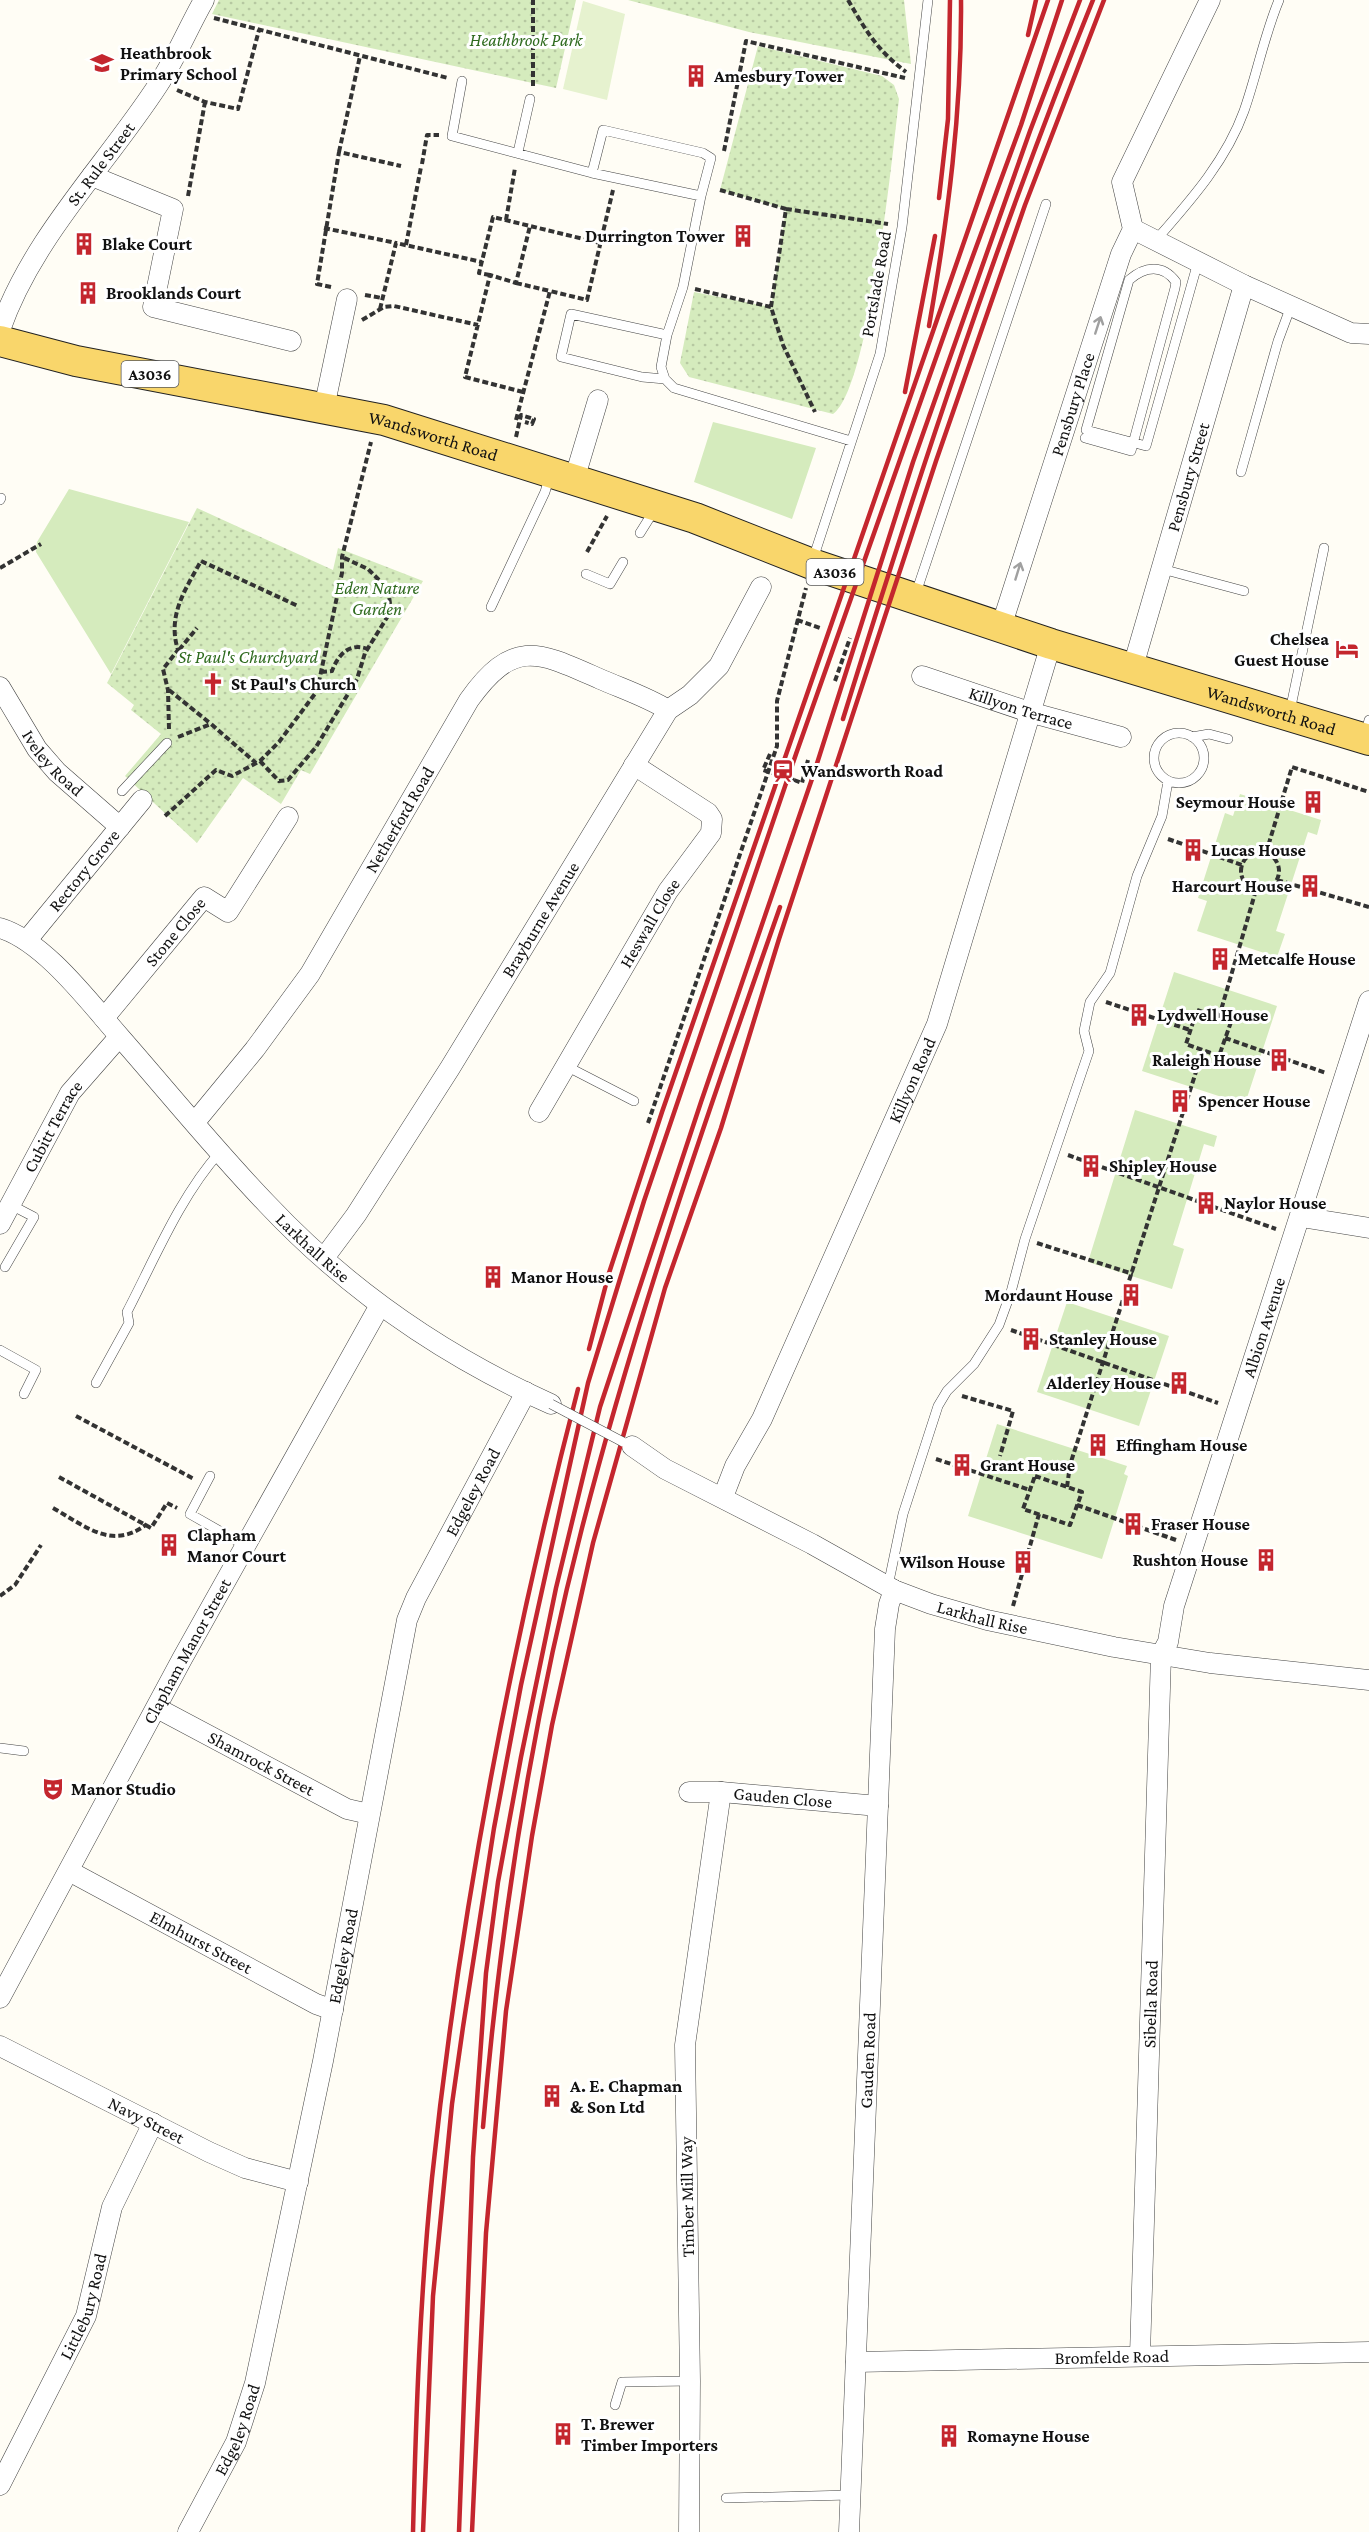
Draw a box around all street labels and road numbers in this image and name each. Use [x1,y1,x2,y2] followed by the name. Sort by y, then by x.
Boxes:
[63,117,139,210] street label: St. Rule Street
[857,229,895,339] street label: Portslade Road
[1047,350,1099,459] street label: Pensbury Place
[122,361,178,387] road number: A3036
[367,407,501,465] street label: Wandsworth Road
[1163,419,1214,534] street label: Pensbury Street
[806,559,864,585] road number: A3036
[1204,682,1339,740] street label: Wandsworth Road
[966,683,1075,733] street label: Killyon Terrace
[18,726,88,801] street label: Iveley Road
[361,763,438,876] street label: Netherford Road
[45,825,124,916] street label: Rectory Grove
[498,858,583,981] street label: Brayburne Avenue
[615,874,684,971] street label: Heswall Close
[141,893,210,970] street label: Stone Close
[884,1034,940,1126] street label: Killyon Road
[19,1076,87,1176] street label: Cubitt Terrace
[272,1209,354,1287] street label: Larkhall Rise
[1238,1275,1289,1380] street label: Albion Avenue
[441,1444,504,1539] street label: Edgeley Road
[139,1574,236,1727] street label: Clapham Manor Street
[935,1596,1030,1638] street label: Larkhall Rise
[205,1727,319,1800] street label: Shamrock Street
[733,1783,833,1812] street label: Gauden Close
[147,1906,257,1978] street label: Elmhurst Street
[324,1906,362,2005] street label: Edgeley Road
[1139,1959,1162,2048] street label: Sibella Road
[856,2011,880,2109] street label: Gauden Road
[105,2093,188,2148] street label: Navy Street
[676,2136,698,2257] street label: Timber Mill Way
[56,2251,111,2363] street label: Littlebury Road
[1055,2346,1170,2368] street label: Bromfelde Road
[210,2381,264,2479] street label: Edgeley Road

